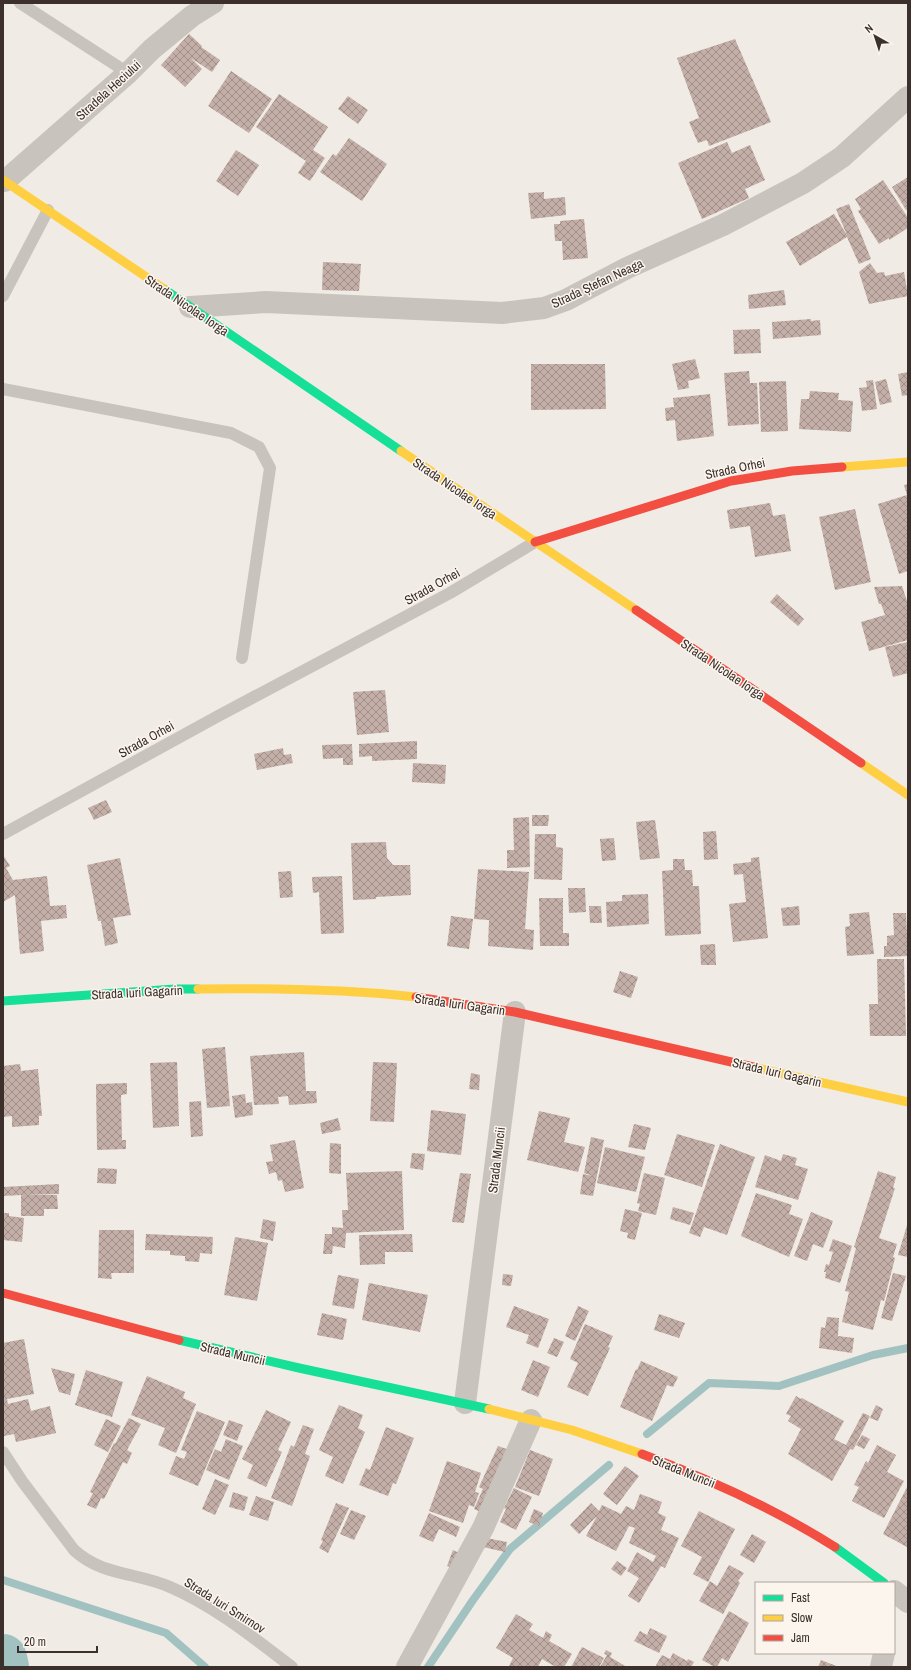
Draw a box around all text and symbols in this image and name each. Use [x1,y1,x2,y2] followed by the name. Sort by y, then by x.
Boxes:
[855,16,895,56] north arrow
[862,21,876,36] text: N
[72,57,144,124] street label: Stradela Heciului
[548,255,646,312] street label: Strada Ștefan Neaga
[141,271,232,340] street label: Strada Nicolae Iorga
[409,454,500,523] street label: Strada Nicolae Iorga
[703,454,767,483] street label: Strada Orhei
[401,564,463,609] street label: Strada Orhei
[677,635,768,704] street label: Strada Nicolae Iorga
[115,717,177,762] street label: Strada Orhei
[91,982,183,1003] street label: Strada Iuri Gagarin
[414,990,506,1019] street label: Strada Iuri Gagarin
[731,1054,823,1091] street label: Strada Iuri Gagarin
[484,1126,509,1194] street label: Strada Muncii
[199,1338,267,1369] street label: Strada Muncii
[650,1451,718,1492] street label: Strada Muncii
[181,1574,269,1637] street label: Strada Iuri Smirnov
[755,1582,895,1654] legend
[791,1590,810,1606] text: Fast
[791,1610,813,1626] text: Slow
[18,1628,97,1654] scale bar
[791,1630,810,1646] text: Jam
[24,1634,46,1650] text: 20 m

